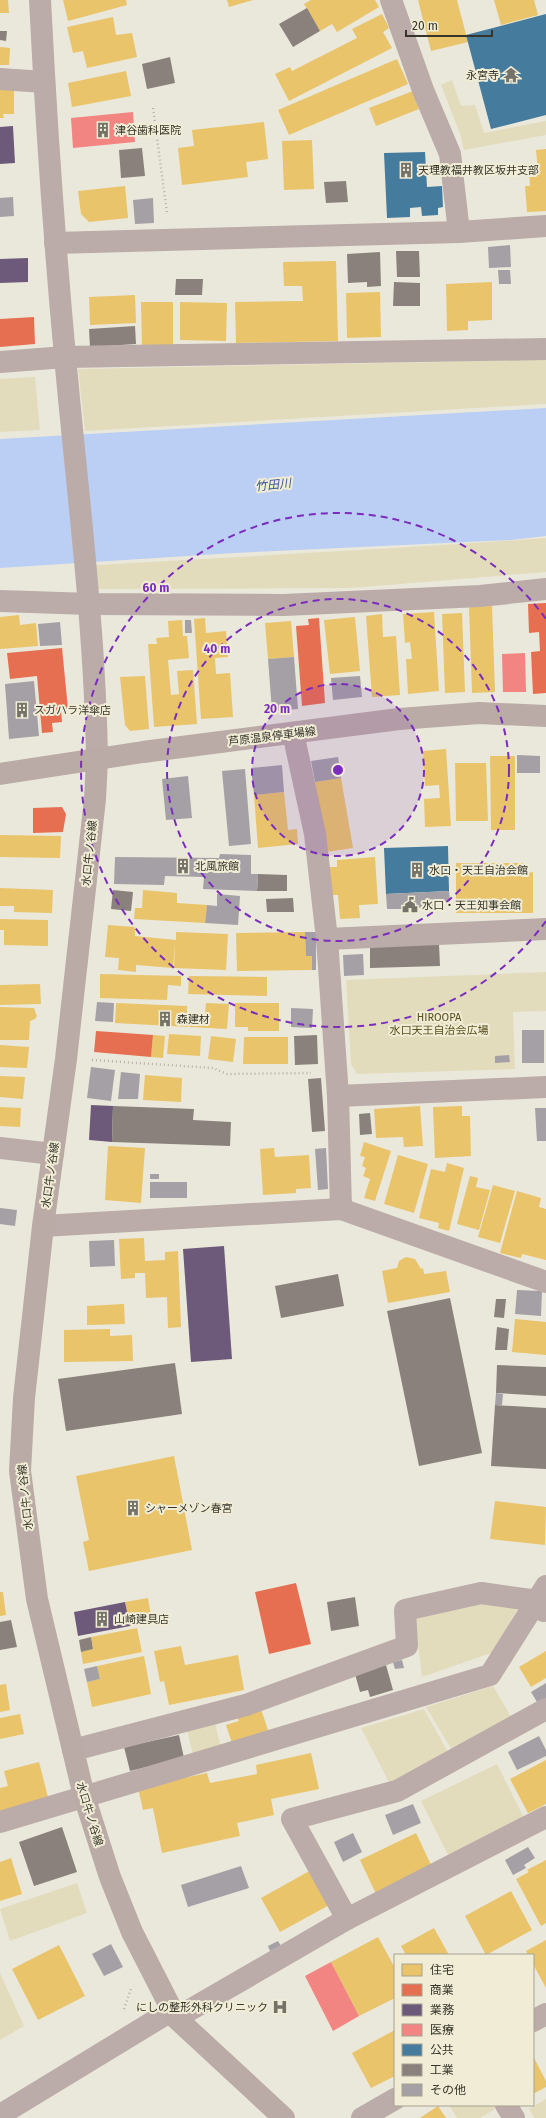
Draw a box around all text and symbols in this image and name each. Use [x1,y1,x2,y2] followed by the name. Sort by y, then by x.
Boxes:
[406,12,492,38] scale bar
[412,19,438,33] text: 20 m
[502,66,520,84] temple icon: 永宮寺
[466,69,499,82] place label: 永宮寺
[94,121,112,139] building icon: 津谷歯科医院
[115,124,181,137] place label: 津谷歯科医院
[397,161,415,179] building icon: 天理教福井教区坂井支部
[418,164,539,177] place label: 天理教福井教区坂井支部
[254,476,294,494] water label: 竹田川
[143,581,169,595] text: 60 m
[204,642,230,656] text: 40 m
[13,701,31,719] building icon: スガハラ洋傘店
[264,702,290,716] text: 20 m
[34,704,111,717] place label: スガハラ洋傘店
[228,725,317,748] street label: 芦原温泉停車場線
[331,763,345,777] centre of rings
[80,820,99,887] street label: 水口牛ノ谷線
[174,857,192,875] building icon: 北風旅館
[195,860,239,873] place label: 北風旅館
[408,861,426,879] building icon: 水口・天王自治会館
[429,864,528,877] place label: 水口・天王自治会館
[401,896,419,914] public building icon: 水口・天王知事会館
[422,899,521,912] place label: 水口・天王知事会館
[156,1010,174,1028] building icon: 森建材
[390,1011,489,1037] park label: HIROOPA 水口天王自治会広場
[177,1013,210,1026] place label: 森建材
[39,1141,62,1209] street label: 水口牛ノ谷線
[16,1463,35,1530] street label: 水口牛ノ谷線
[124,1499,142,1517] building icon: シャーメゾン春宮
[145,1502,233,1515] place label: シャーメゾン春宮
[93,1610,111,1628] building icon: 山崎建具店
[114,1613,169,1626] place label: 山崎建具店
[74,1781,105,1848] street label: 水口牛ノ谷線
[394,1954,534,2106] legend
[430,1963,454,1977] text: 住宅
[430,1983,454,1997] text: 商業
[271,1998,289,2016] hospital icon: にしの整形外科クリニック
[136,2001,268,2014] place label: にしの整形外科クリニック
[430,2003,454,2017] text: 業務
[430,2023,454,2037] text: 医療
[430,2043,454,2057] text: 公共
[430,2063,454,2077] text: 工業
[430,2083,466,2097] text: その他

